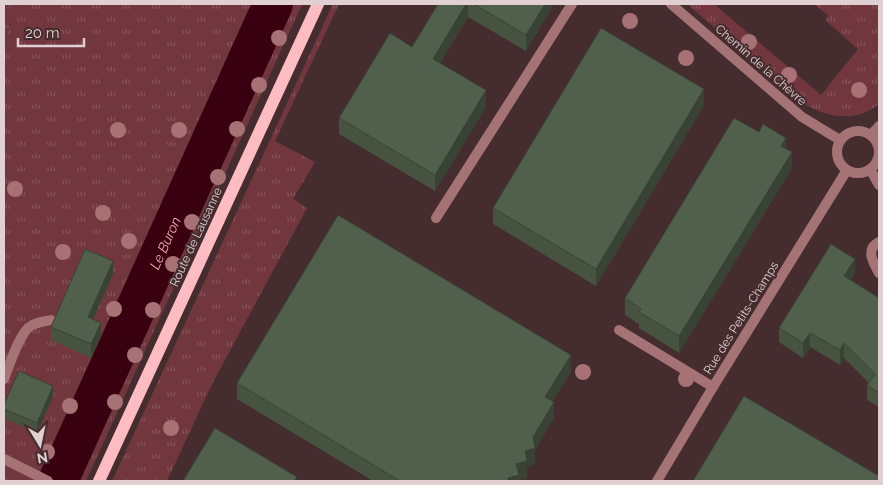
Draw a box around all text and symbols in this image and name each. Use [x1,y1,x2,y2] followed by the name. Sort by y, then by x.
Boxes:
[18,15,84,47] scale bar
[713,22,809,108] street label: Chemin de la Chèvre
[25,24,60,42] text: 20 m
[167,185,225,289] street label: Route de Lausanne
[146,214,184,272] water label: Le Buron
[701,259,782,377] street label: Rue des Petits-Champs
[15,420,65,470] north arrow
[36,449,49,467] text: N

